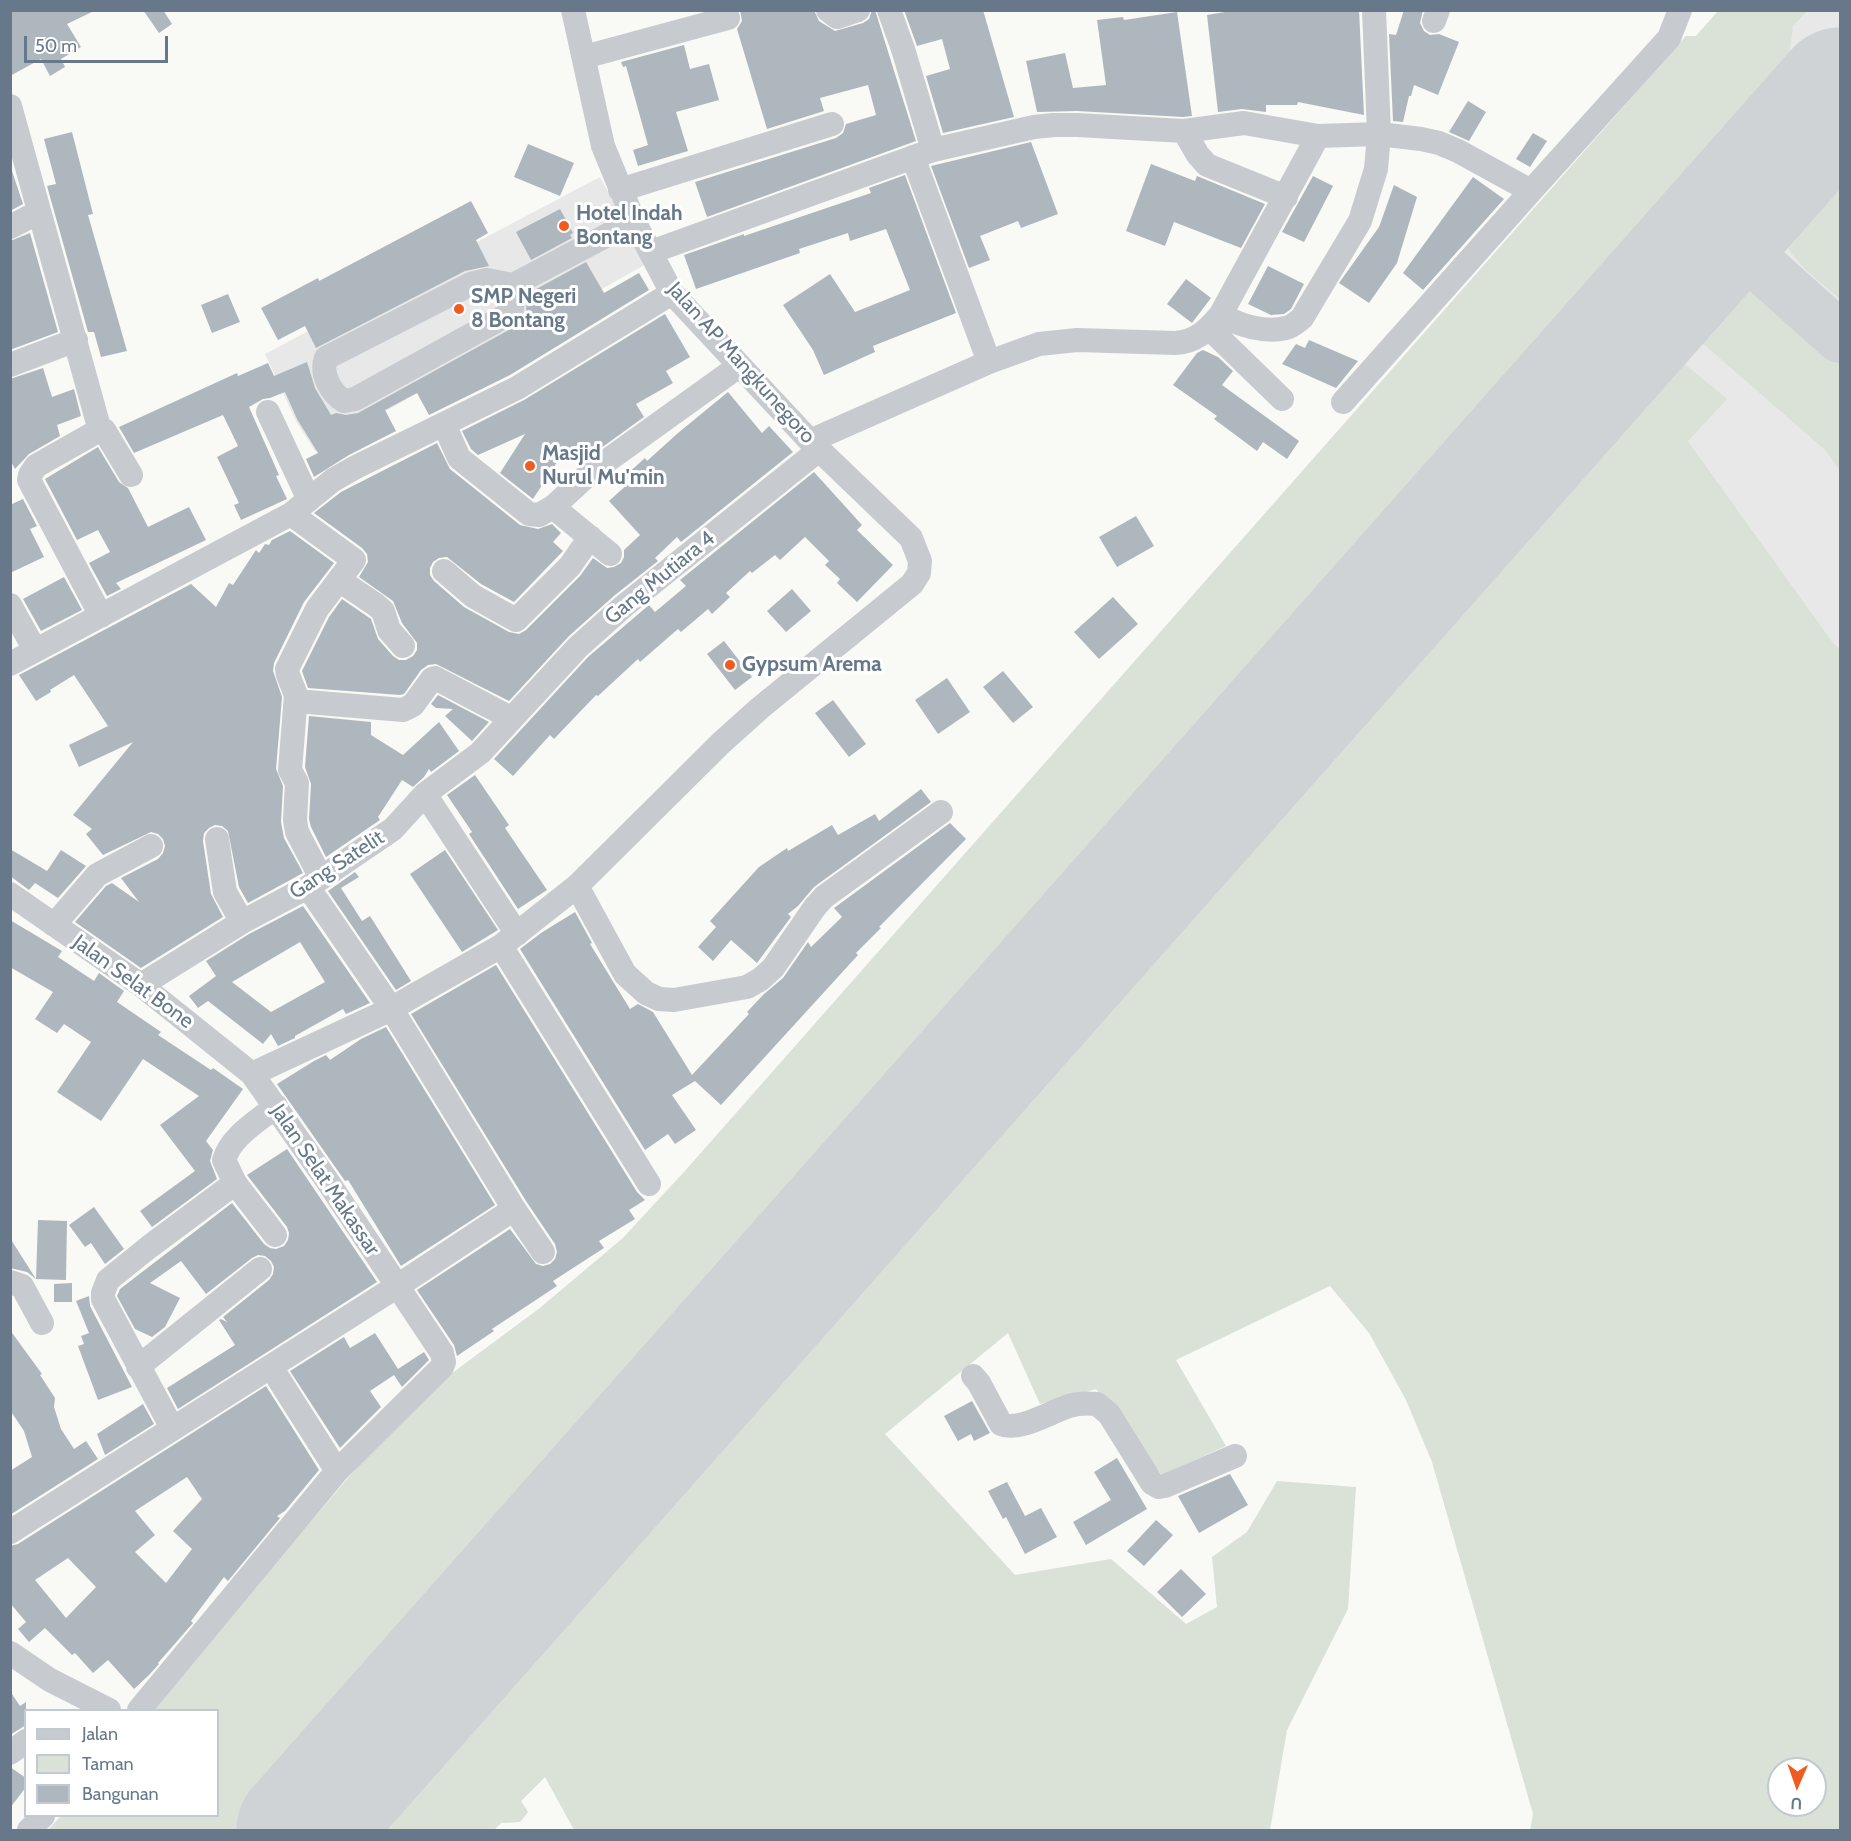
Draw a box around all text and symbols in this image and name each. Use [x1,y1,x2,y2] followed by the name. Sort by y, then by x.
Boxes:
[27,24,171,62] scale bar
[35,35,77,57] text: 50 m
[576,201,683,251] place label: Hotel Indah Bontang
[557,219,571,233] marker: Hotel Indah Bontang
[662,277,820,449] street label: Jalan AP Mangkunegoro
[471,284,576,334] place label: SMP Negeri 8 Bontang
[452,302,466,316] marker: SMP Negeri 8 Bontang
[542,441,665,491] place label: Masjid Nurul Mu'min
[523,459,537,473] marker: Masjid Nurul Mu'min
[600,526,720,630] street label: Gang Mutiara 4
[742,652,882,678] place label: Gypsum Arema
[723,658,737,672] marker: Gypsum Arema
[285,825,389,905] street label: Gang Satelit
[68,930,198,1034] street label: Jalan Selat Bone
[265,1100,385,1260] street label: Jalan Selat Makassar
[24,1709,219,1817] legend
[82,1723,118,1745] text: Jalan
[82,1753,134,1775] text: Taman
[1767,1757,1827,1817] north arrow
[82,1783,159,1805] text: Bangunan
[1790,1794,1803,1813] text: U

